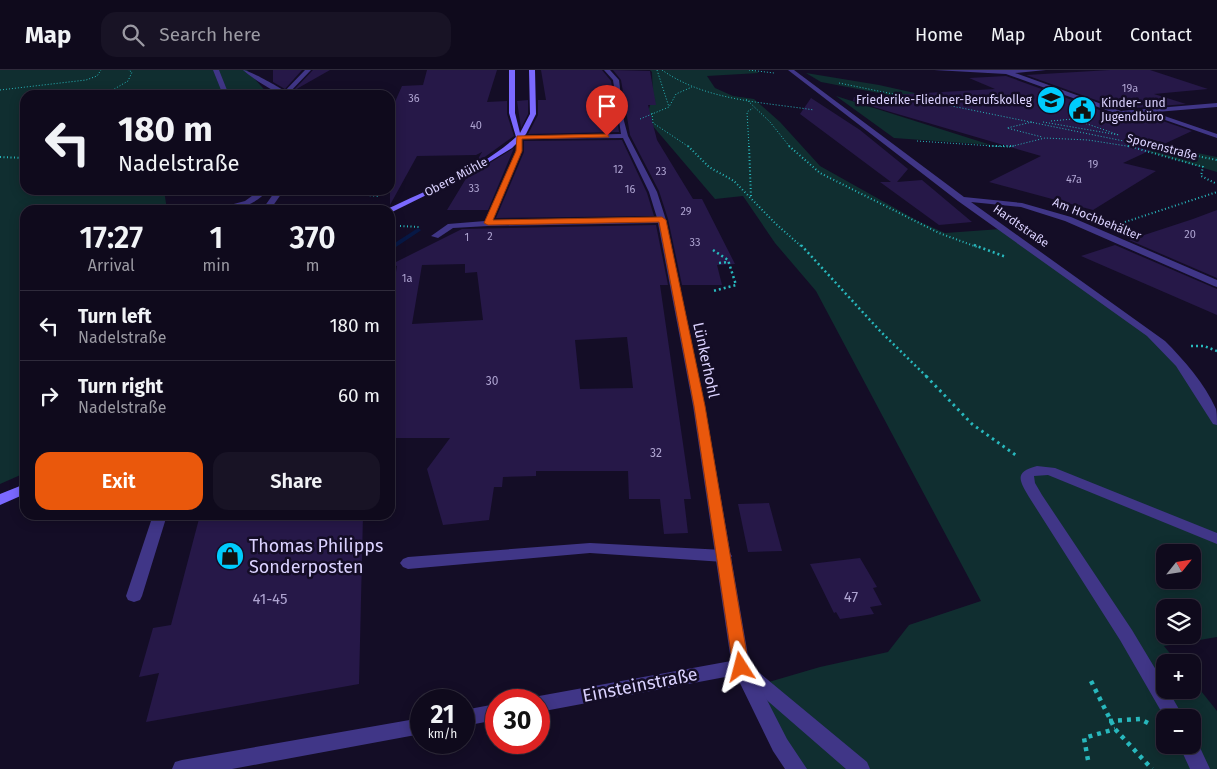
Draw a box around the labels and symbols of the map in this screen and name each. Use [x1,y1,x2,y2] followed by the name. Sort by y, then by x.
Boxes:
[1122,82,1138,95] house number: 19a
[586,85,628,136] pin
[1036,85,1066,115] school or university icon: Friederike-Fliedner-Berufskolleg
[408,92,420,105] house number: 36
[856,93,1033,107] place label: Friederike-Fliedner-Berufskolleg
[1067,95,1097,125] public building icon: Kinder- und Jugendbüro
[1101,96,1166,124] place label: Kinder- und Jugendbüro
[470,119,482,132] house number: 40
[1125,131,1199,163] street label: Sporenstraße
[422,155,490,199] street label: Obere Mühle
[1088,158,1098,171] house number: 19
[613,163,623,176] house number: 12
[656,165,666,178] house number: 23
[1066,173,1082,186] house number: 47a
[469,182,479,195] house number: 33
[625,183,635,196] house number: 16
[1051,195,1144,243] street label: Am Hochbehälter
[990,202,1052,250] street label: Hardtstraße
[680,205,692,218] house number: 29
[1184,228,1196,241] house number: 20
[487,230,493,243] house number: 2
[465,231,469,244] house number: 1
[690,236,700,249] house number: 33
[402,272,412,285] house number: 1a
[689,320,723,400] street label: Lünkerhohl
[486,374,499,388] house number: 30
[650,446,662,460] house number: 32
[249,535,383,578] place label: Thomas Philipps Sonderposten
[215,541,245,571] shop icon: Thomas Philipps Sonderposten
[1156,544,1201,589] north arrow
[844,588,858,606] house number: 47
[253,590,287,608] house number: 41-45
[714,640,766,692] position arrow
[581,663,699,707] street label: Einsteinstraße
[485,689,550,754] speed limit sign: 30

